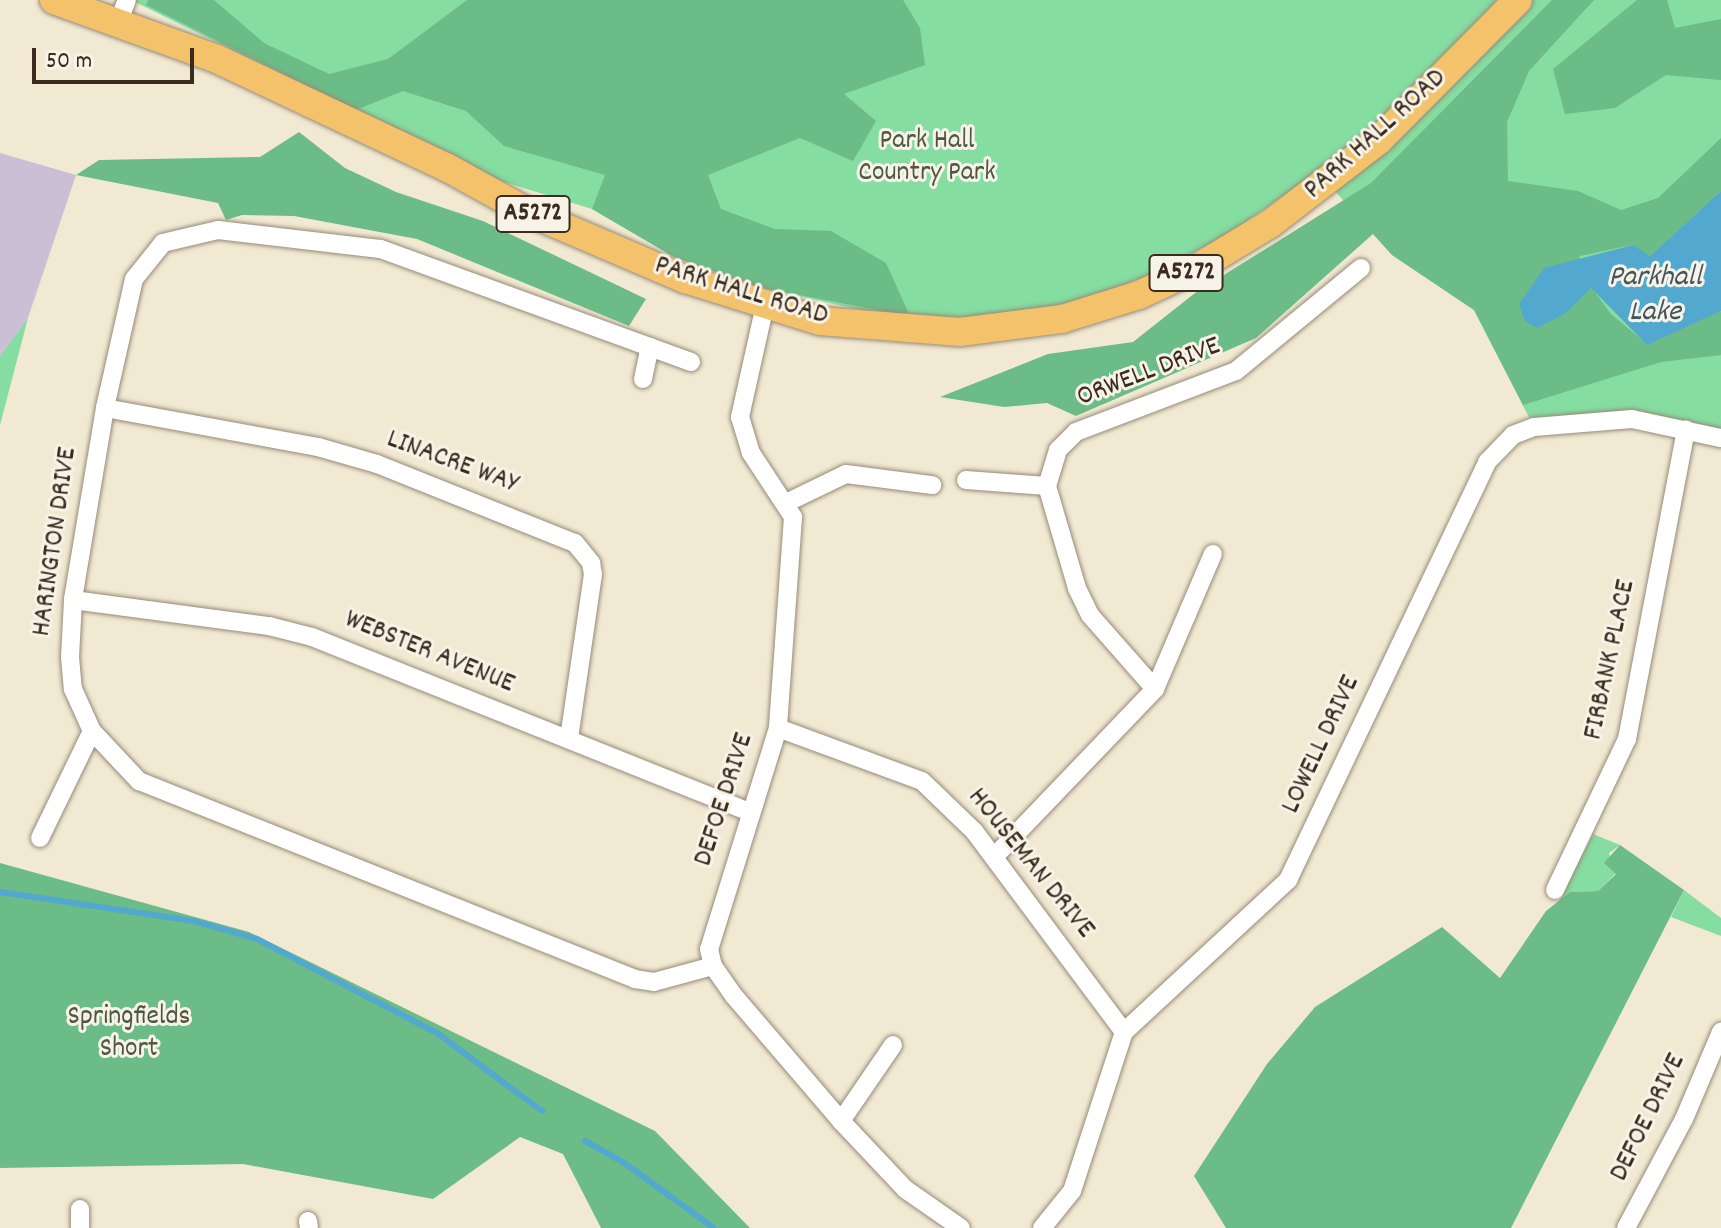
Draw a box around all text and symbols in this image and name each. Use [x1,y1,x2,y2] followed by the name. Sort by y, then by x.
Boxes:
[36,32,198,82] scale bar
[46,45,92,79] text: 50 m
[1298,63,1454,207] street label: PARK HALL ROAD
[858,125,996,191] park label: Park Hall Country Park
[495,192,571,236] road number: A5272
[650,250,832,334] street label: PARK HALL ROAD
[1148,251,1224,295] road number: A5272
[1608,261,1702,332] water label: Parkhall Lake
[1073,330,1225,416] street label: ORWELL DRIVE
[382,424,522,502] street label: LINACRE WAY
[26,445,86,639] street label: HARINGTON DRIVE
[1578,577,1644,743] street label: FIRBANK PLACE
[339,604,519,702] street label: WEBSTER AVENUE
[1275,671,1369,819] street label: LOWELL DRIVE
[688,729,762,871] street label: DEFOE DRIVE
[959,782,1101,946] street label: HOUSEMAN DRIVE
[68,1001,190,1067] park label: Springfields Short
[1604,1049,1694,1187] street label: DEFOE DRIVE

